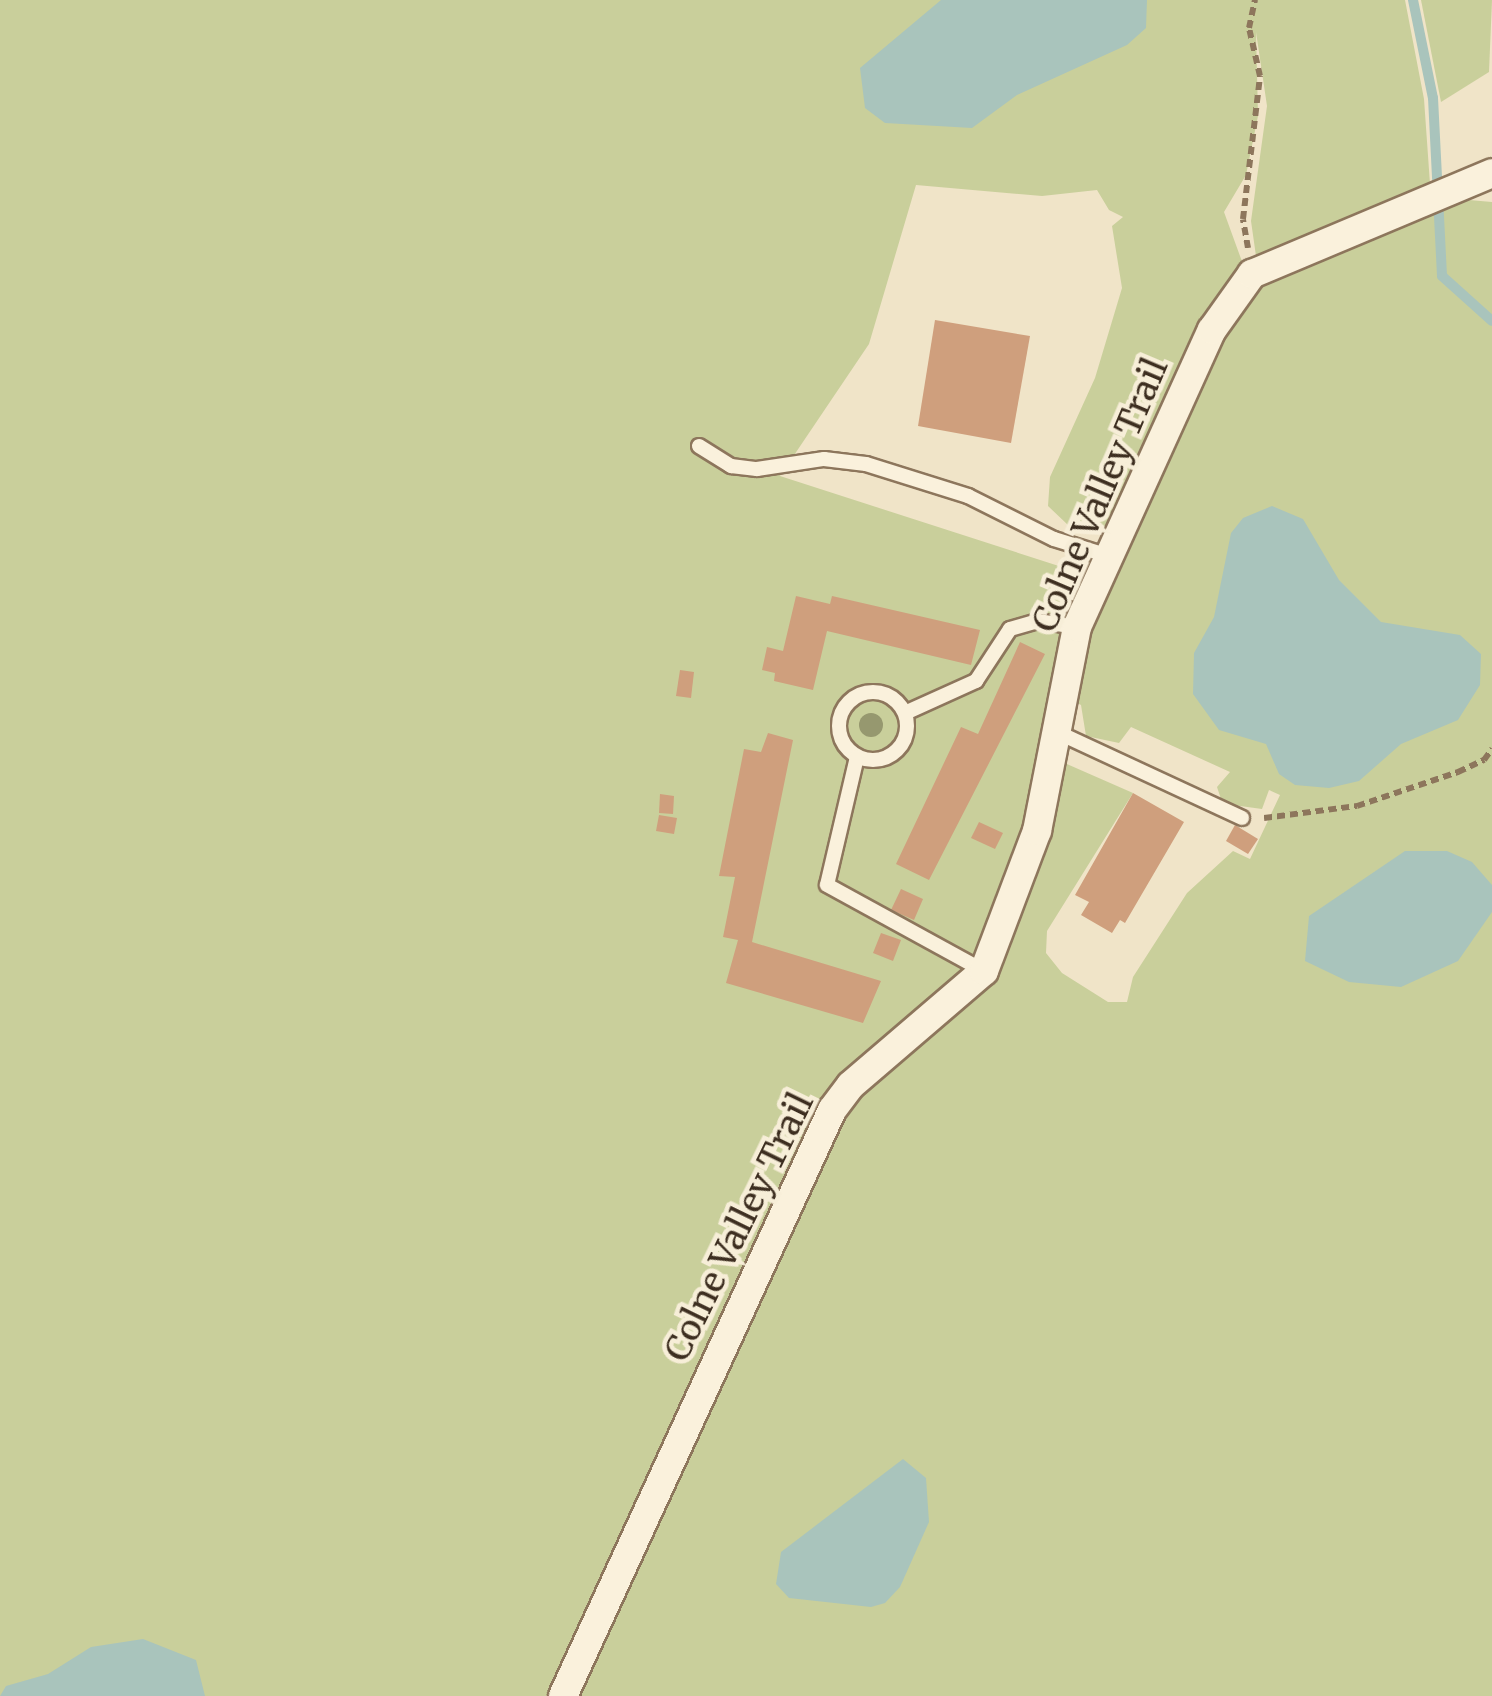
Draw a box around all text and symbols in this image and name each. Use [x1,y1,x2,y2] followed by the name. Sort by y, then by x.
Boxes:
[1023,352,1177,638] street label: Colne Valley Trail
[656,1086,822,1368] street label: Colne Valley Trail

